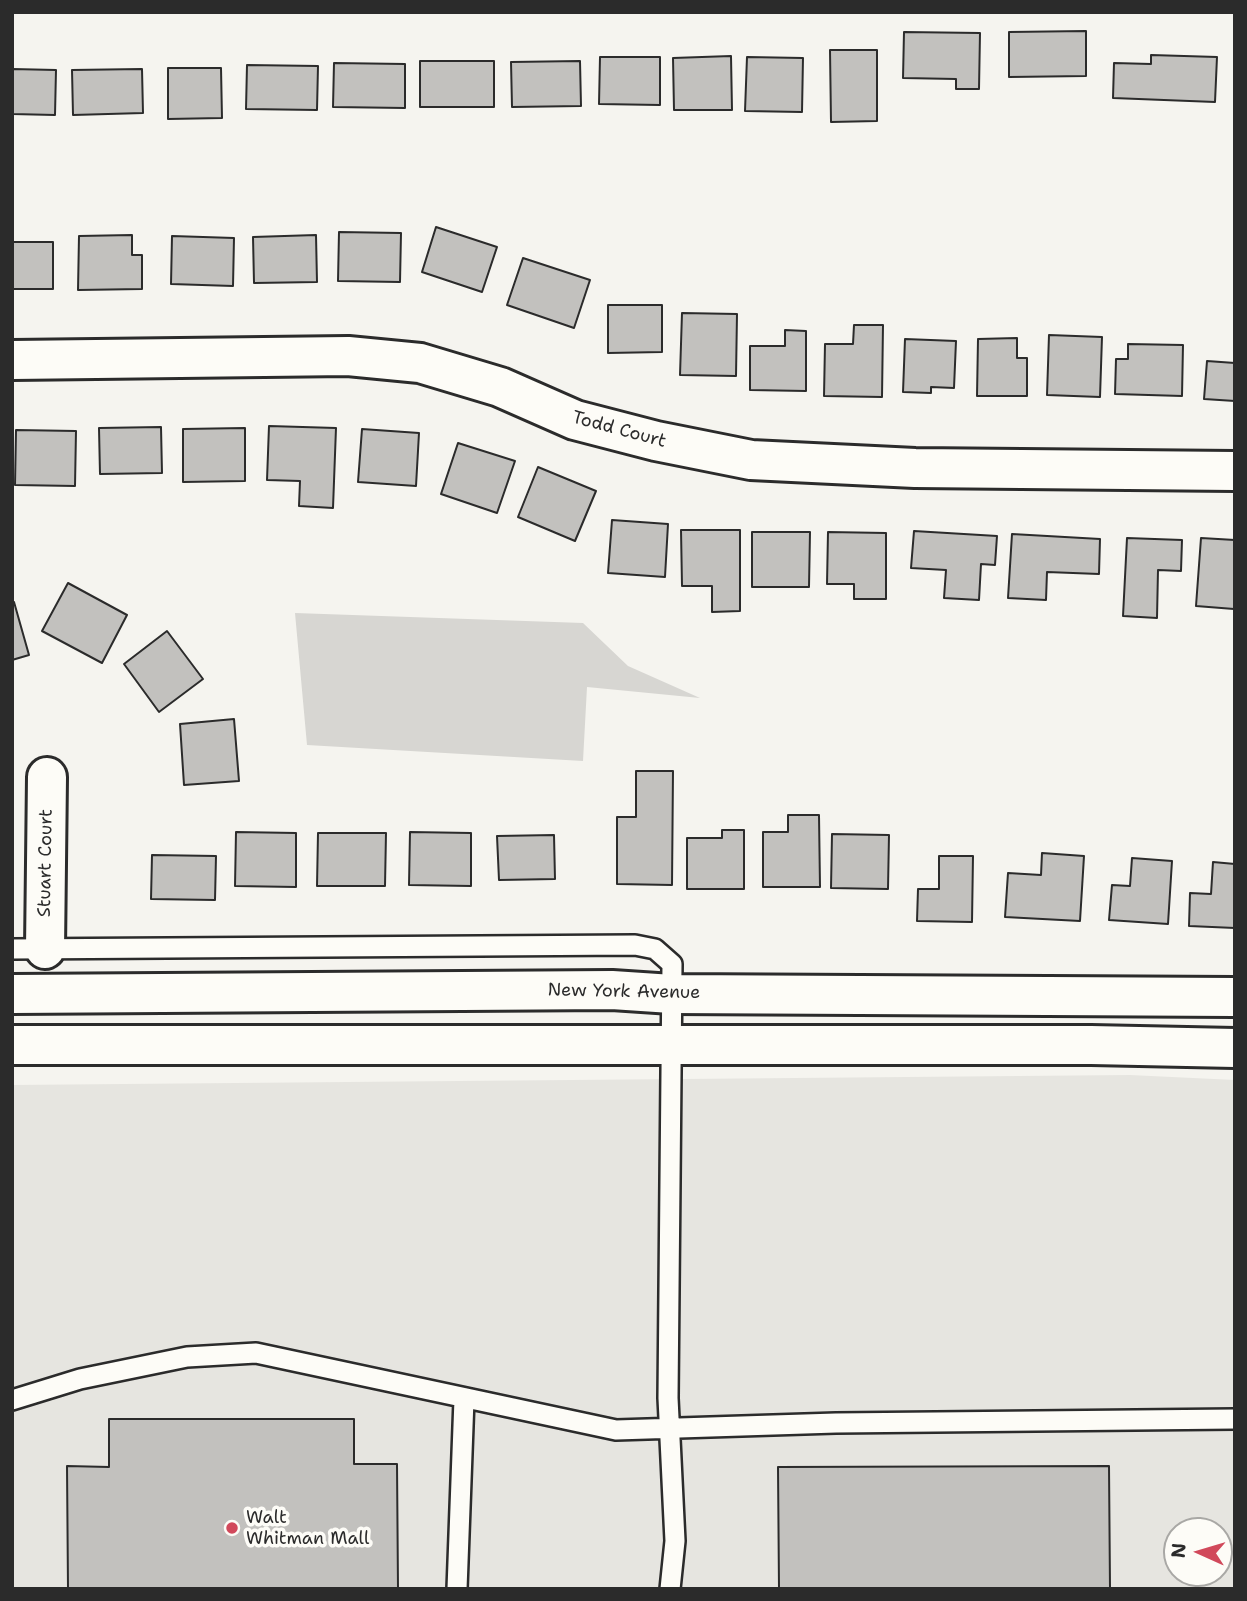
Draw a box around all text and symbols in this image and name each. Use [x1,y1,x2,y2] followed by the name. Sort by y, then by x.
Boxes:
[570,407,668,453] street label: Todd Court
[34,809,58,917] street label: Stuart Court
[547,980,701,1004] street label: New York Avenue
[246,1507,369,1550] place label: Walt Whitman Mall
[1163,1517,1233,1587] north arrow
[224,1520,240,1536] marker: Walt Whitman Mall
[1166,1542,1192,1559] text: N

